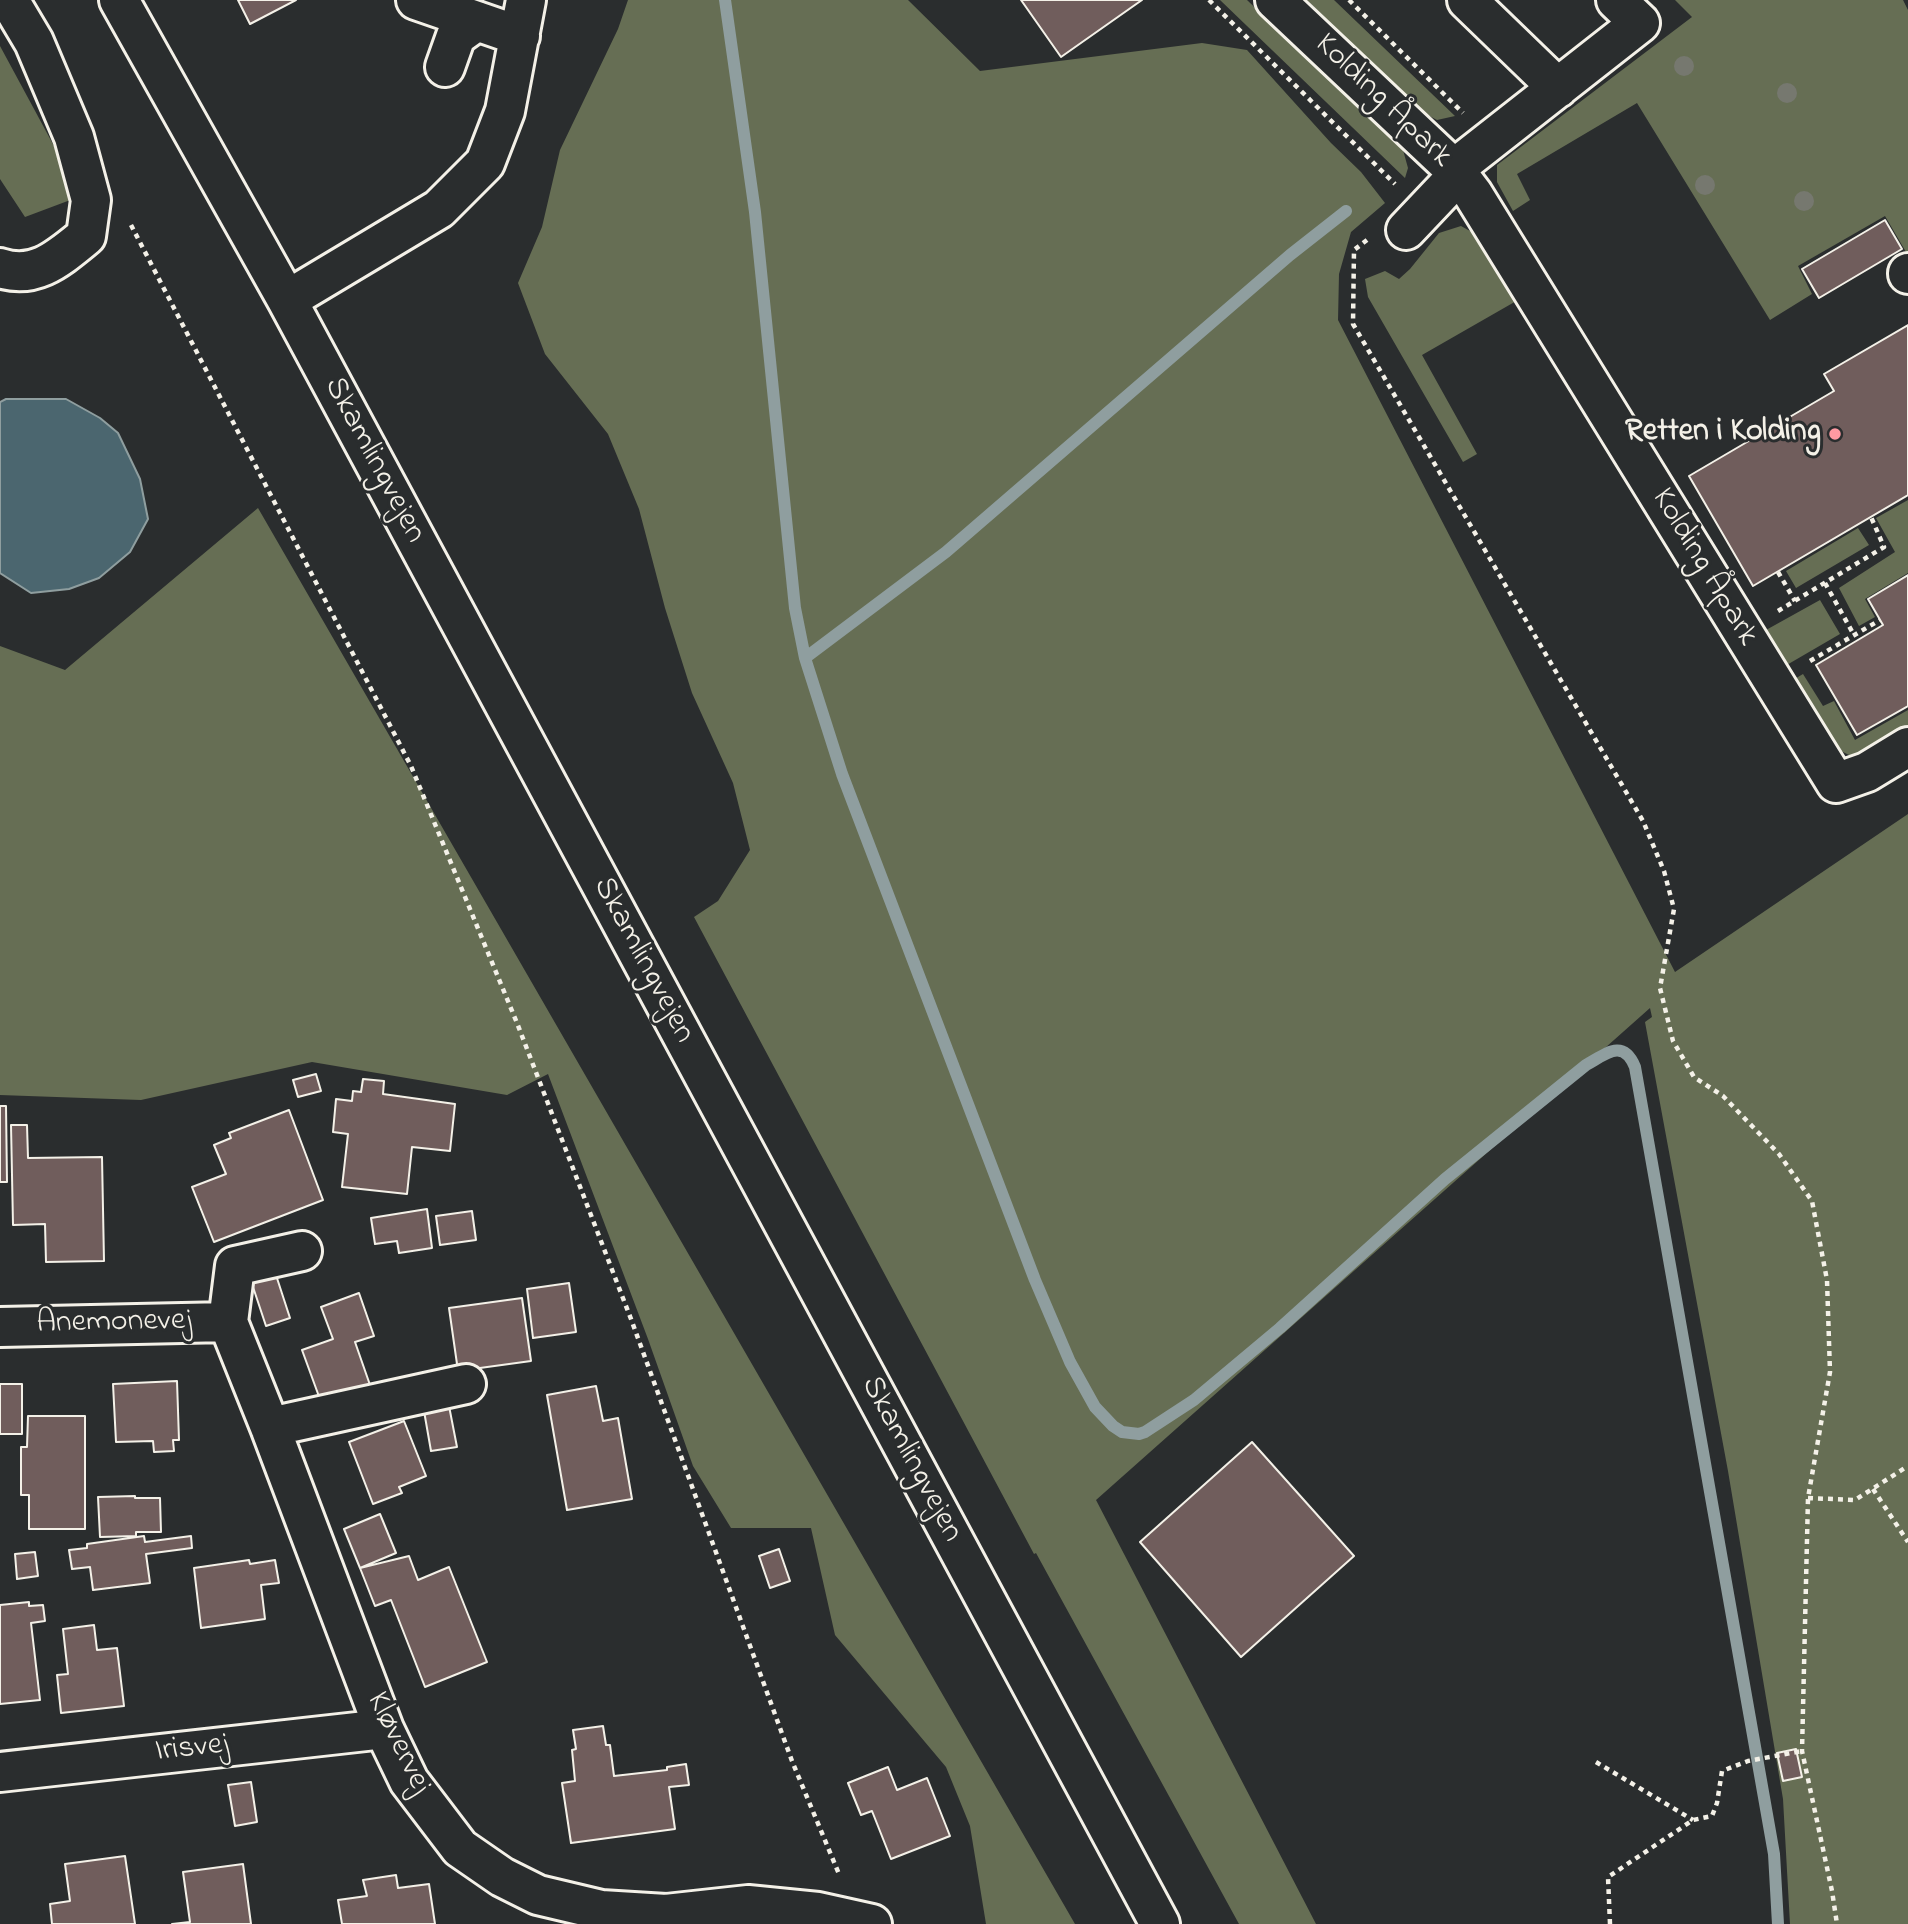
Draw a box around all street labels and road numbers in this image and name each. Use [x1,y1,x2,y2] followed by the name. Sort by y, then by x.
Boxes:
[1305,27,1459,177] street label: Kolding Åpark
[313,372,433,550] street label: Skamlingvejen
[1641,482,1765,654] street label: Kolding Åpark
[582,872,702,1050] street label: Skamlingvejen
[36,1303,192,1345] street label: Anemonevej
[850,1371,970,1549] street label: Skamlingvejen
[356,1687,438,1801] street label: Kløvervej
[153,1727,231,1773] street label: Irisvej

